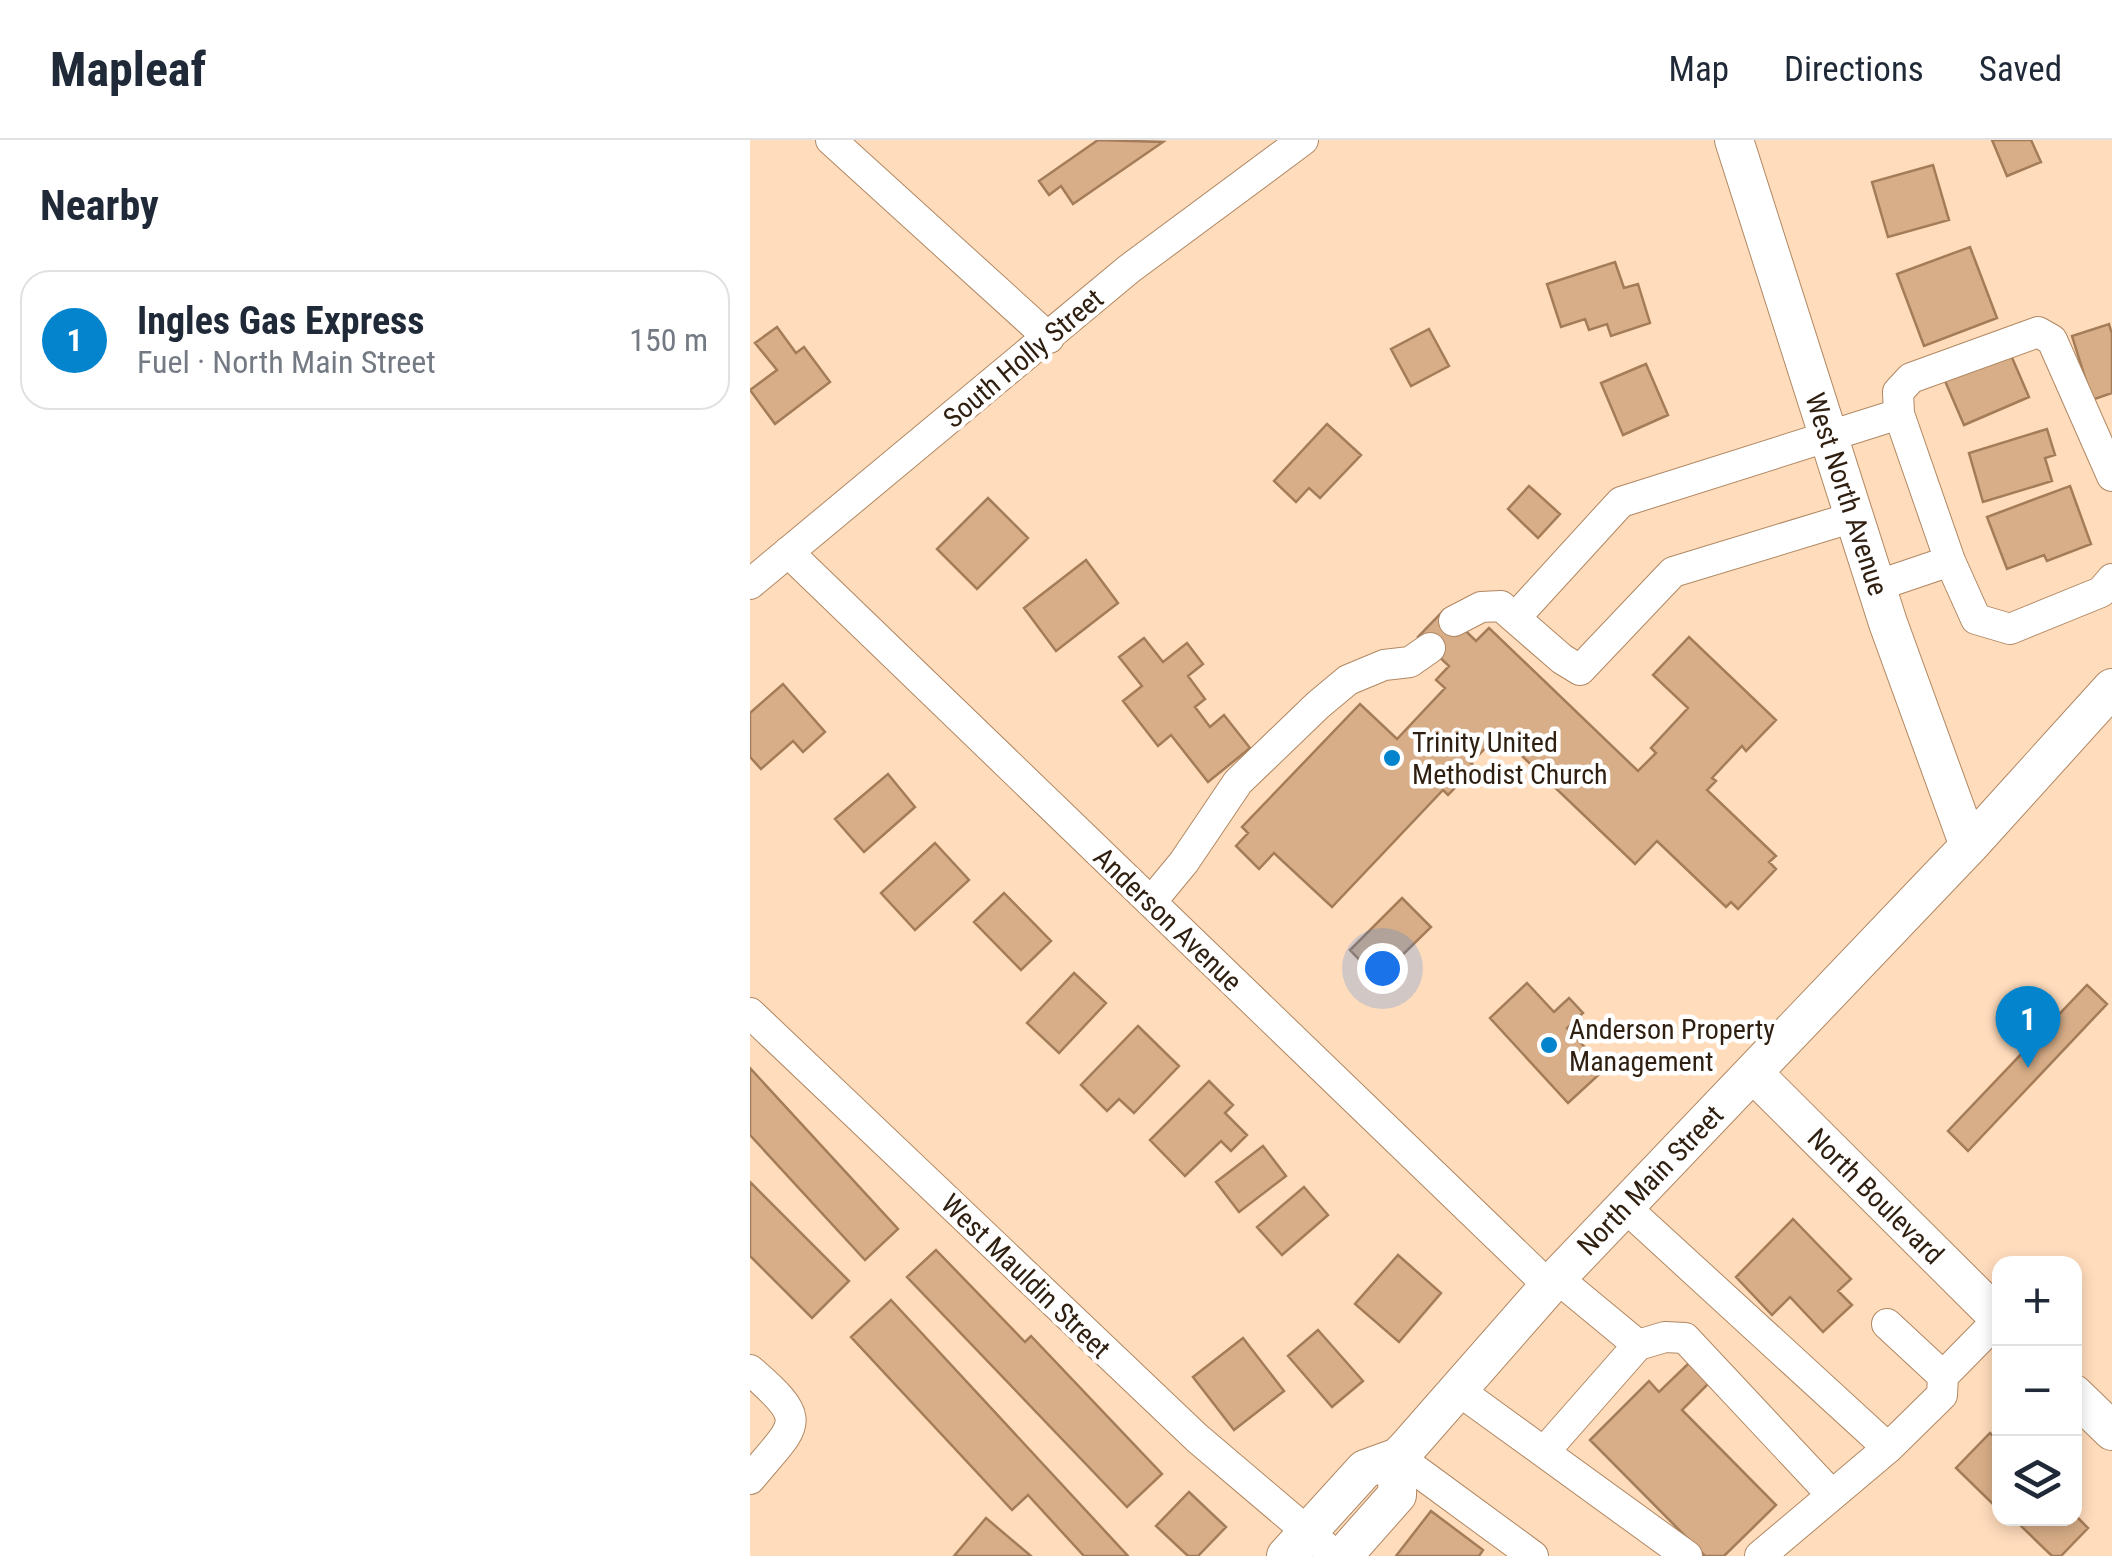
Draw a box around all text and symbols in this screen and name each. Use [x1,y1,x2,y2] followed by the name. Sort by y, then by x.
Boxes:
[50,41,206,98] text: Mapleaf
[1669,49,1729,90] text: Map
[1784,49,1924,90] text: Directions
[1979,49,2062,90] text: Saved
[40,181,159,230] text: Nearby
[937,282,1110,435] street label: South Holly Street
[137,299,425,343] text: Ingles Gas Express
[66,321,83,359] text: 1
[629,321,708,359] text: 150 m
[137,343,436,381] text: Fuel · North Main Street
[1798,389,1895,600] street label: West North Avenue
[1412,726,1608,791] place label: Trinity United Methodist Church
[1381,747,1403,769] marker: Trinity United Methodist Church
[1087,841,1248,998] street label: Anderson Avenue
[1357,943,1408,994] your location
[1996,986,2060,1068] pin: 1
[1569,1013,1775,1078] place label: Anderson Property Management
[1538,1034,1560,1056] marker: Anderson Property Management
[1571,1099,1730,1262] street label: North Main Street
[1801,1122,1950,1271] street label: North Boulevard
[934,1187,1117,1365] street label: West Mauldin Street
[1992,1256,2082,1526] map controls
[1992,1256,2082,1346] button: +
[1992,1346,2082,1436] button: −
[1992,1436,2082,1526] button: layers

